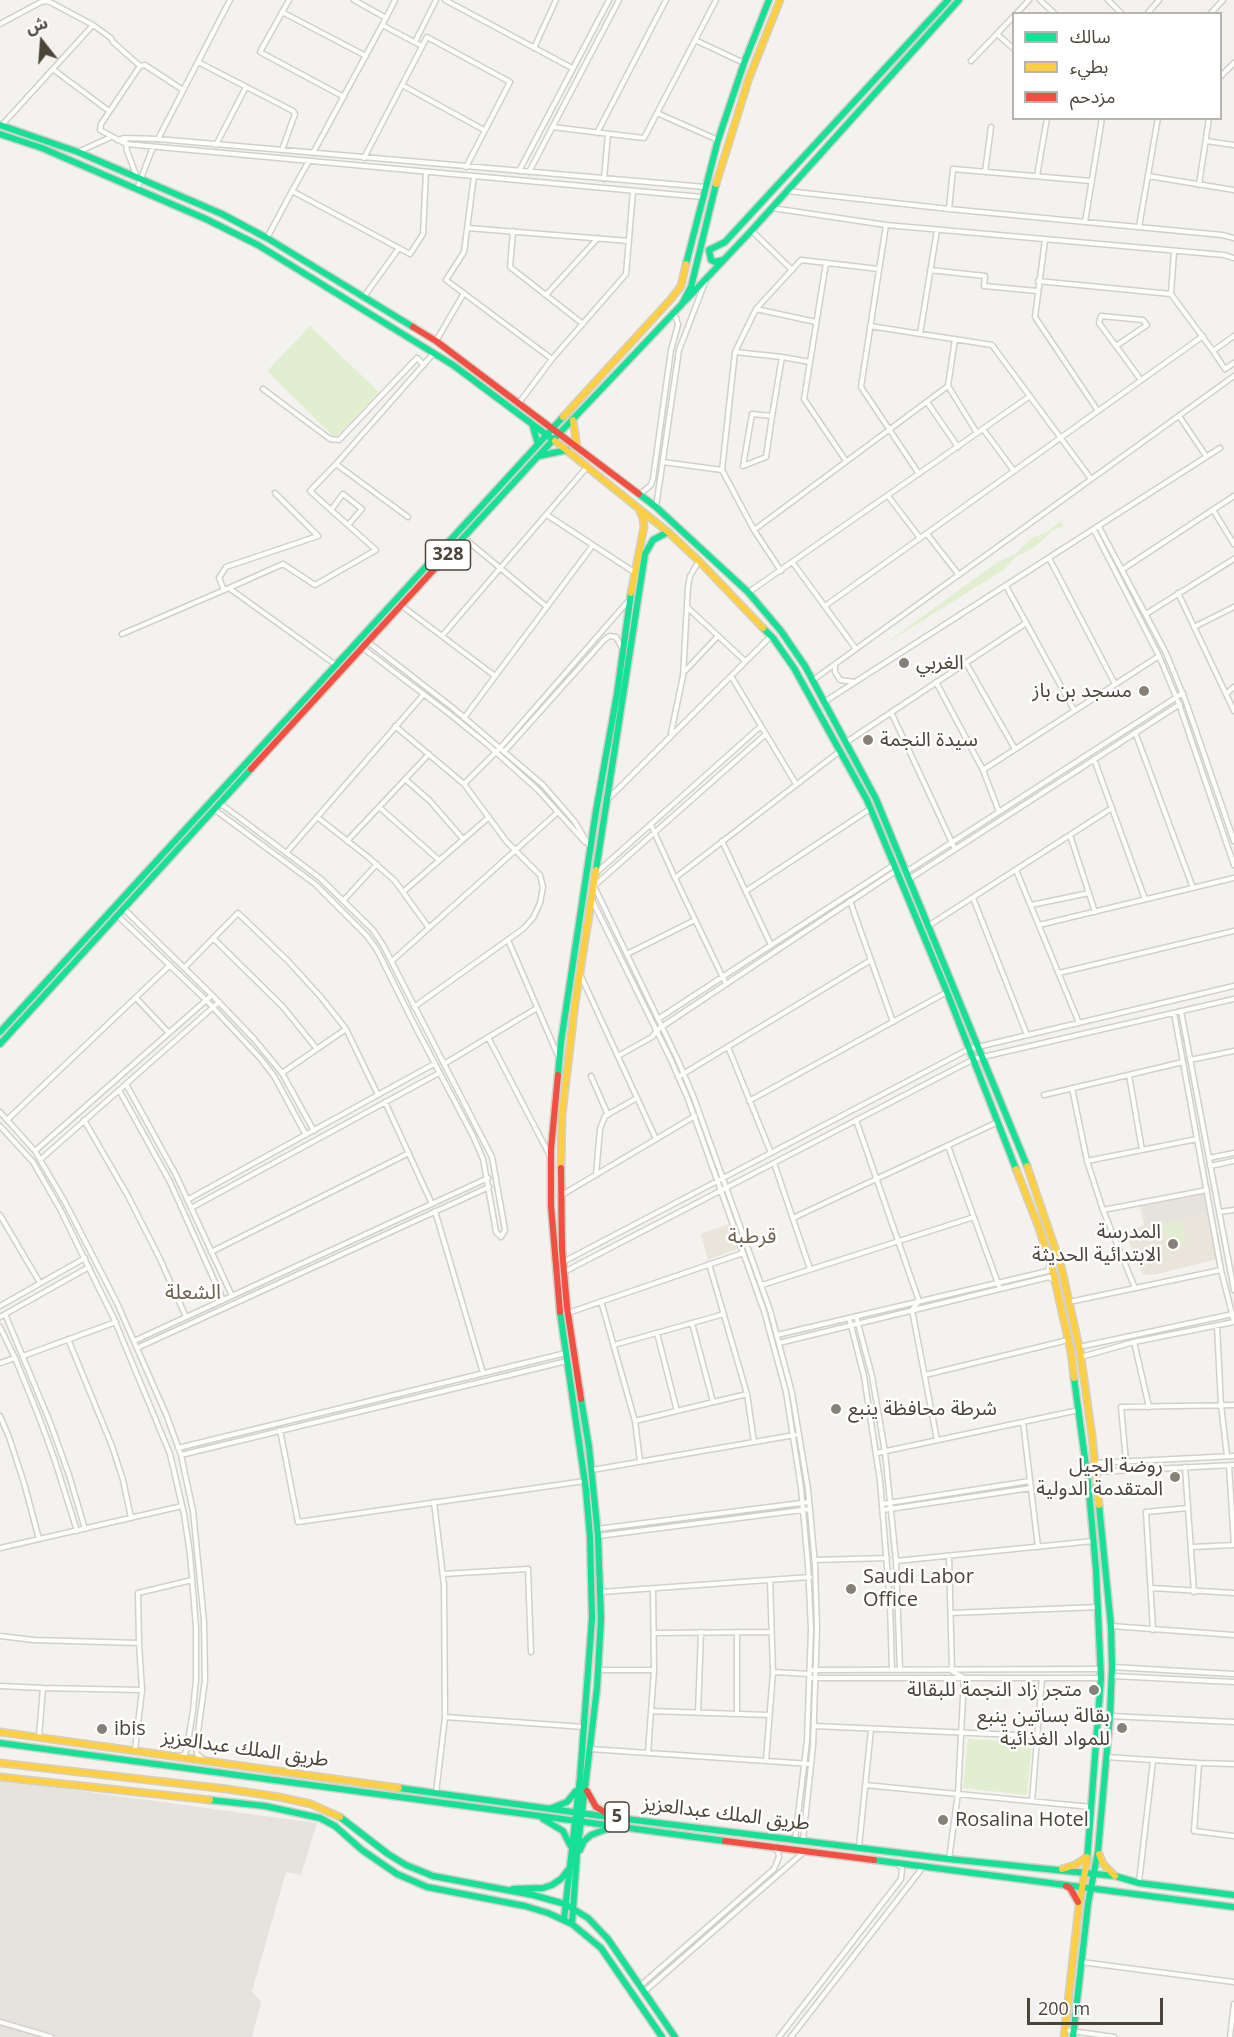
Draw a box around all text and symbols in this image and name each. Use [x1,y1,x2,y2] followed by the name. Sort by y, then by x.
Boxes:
[23,11,50,39] text: ش
[12,12,72,72] north arrow
[1012,12,1222,120] legend
[1070,24,1111,48] text: سالك
[1070,54,1108,78] text: بطيء
[1070,84,1115,108] text: مزدحم
[426,540,470,570] road number: 328
[916,651,964,675] place label: الغربي
[897,656,911,670] marker: الغربي
[1032,679,1132,703] place label: مسجد بن باز
[1137,684,1151,698] marker: مسجد بن باز
[880,728,978,752] place label: سيدة النجمة
[861,733,875,747] marker: سيدة النجمة
[1032,1220,1161,1267] place label: المدرسة الابتدائية الحديثة
[728,1224,776,1250] district label: قرطبة
[1166,1237,1180,1251] marker: المدرسة الابتدائية الحديثة
[165,1280,221,1306] district label: الشعلة
[848,1397,997,1421] place label: شرطة محافظة ينبع
[829,1402,843,1416] marker: شرطة محافظة ينبع
[1036,1454,1163,1501] place label: روضة الجيل المتقدمة الدولية
[1168,1470,1182,1484] marker: روضة الجيل المتقدمة الدولية
[863,1565,974,1612] place label: Saudi Labor Office
[844,1582,858,1596] marker: Saudi Labor Office
[907,1678,1082,1702] place label: متجر زاد النجمة للبقالة
[1087,1683,1101,1697] marker: متجر زاد النجمة للبقالة
[977,1704,1110,1751] place label: بقالة بساتين ينبع للمواد الغذائية
[114,1717,146,1741] place label: ibis
[1115,1721,1129,1735] marker: بقالة بساتين ينبع للمواد الغذائية
[95,1722,109,1736] marker: ibis
[160,1725,330,1773] street label: طريق الملك عبدالعزيز
[641,1792,811,1836] street label: طريق الملك عبدالعزيز
[605,1802,629,1832] road number: 5
[955,1808,1089,1832] place label: Rosalina Hotel
[936,1813,950,1827] marker: Rosalina Hotel
[1030,1986,1166,2024] scale bar
[1038,1996,1090,2020] text: 200 m

